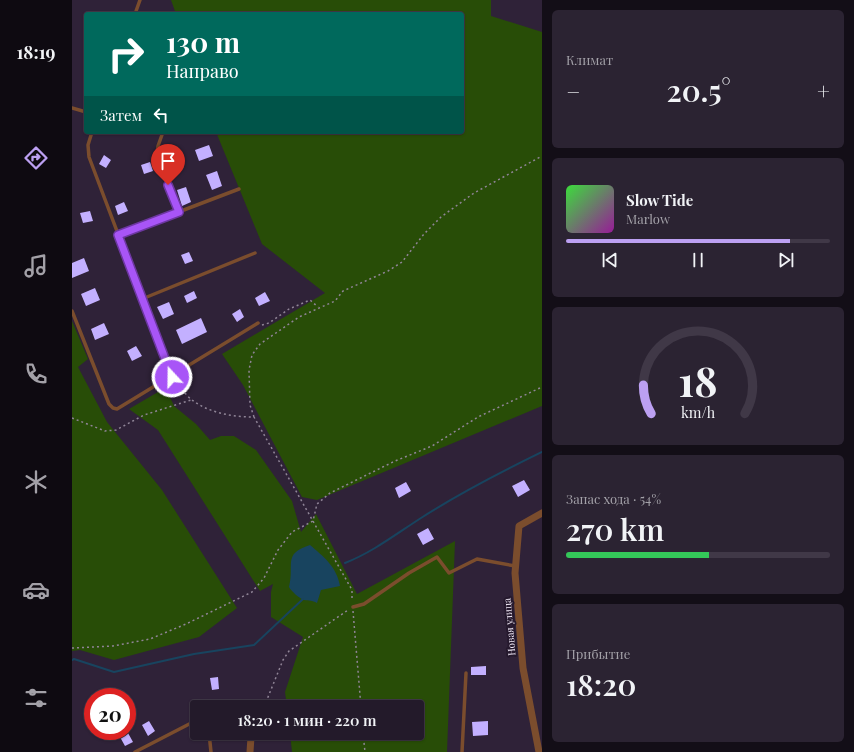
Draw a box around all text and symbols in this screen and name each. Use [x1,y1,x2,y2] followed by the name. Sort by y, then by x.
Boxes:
[166,23,240,60] text: 130 m
[100,28,152,80] icon: right
[16,40,56,64] text: 18:19
[566,51,613,68] text: Климат
[166,59,239,83] text: Направо
[666,70,731,110] text: 20.5°
[566,76,580,106] text: −
[817,76,830,106] text: +
[150,104,172,126] icon: left
[100,105,142,125] text: Затем
[22,144,50,172] icon: directions
[151,144,185,185] pin
[157,150,179,172] icon: arrive
[626,190,693,210] text: Slow Tide
[626,210,670,227] text: Marlow
[599,249,621,271] icon: previous
[687,249,709,271] icon: pause
[775,249,797,271] icon: next
[22,252,50,280] icon: music
[678,352,718,407] text: 18
[151,356,193,398] position arrow
[22,360,50,388] icon: phone
[681,403,716,422] text: km/h
[22,468,50,496] icon: climate
[566,490,661,507] text: Запас хода · 54%
[566,509,664,549] text: 270 km
[22,576,50,604] icon: car
[499,597,519,657] street label: Новая улица
[566,645,630,662] text: Прибытие
[566,664,636,704] text: 18:20
[22,684,50,712] icon: filters
[84,688,136,740] speed limit sign: 20
[238,710,376,730] text: 18:20 · 1 мин · 220 m

